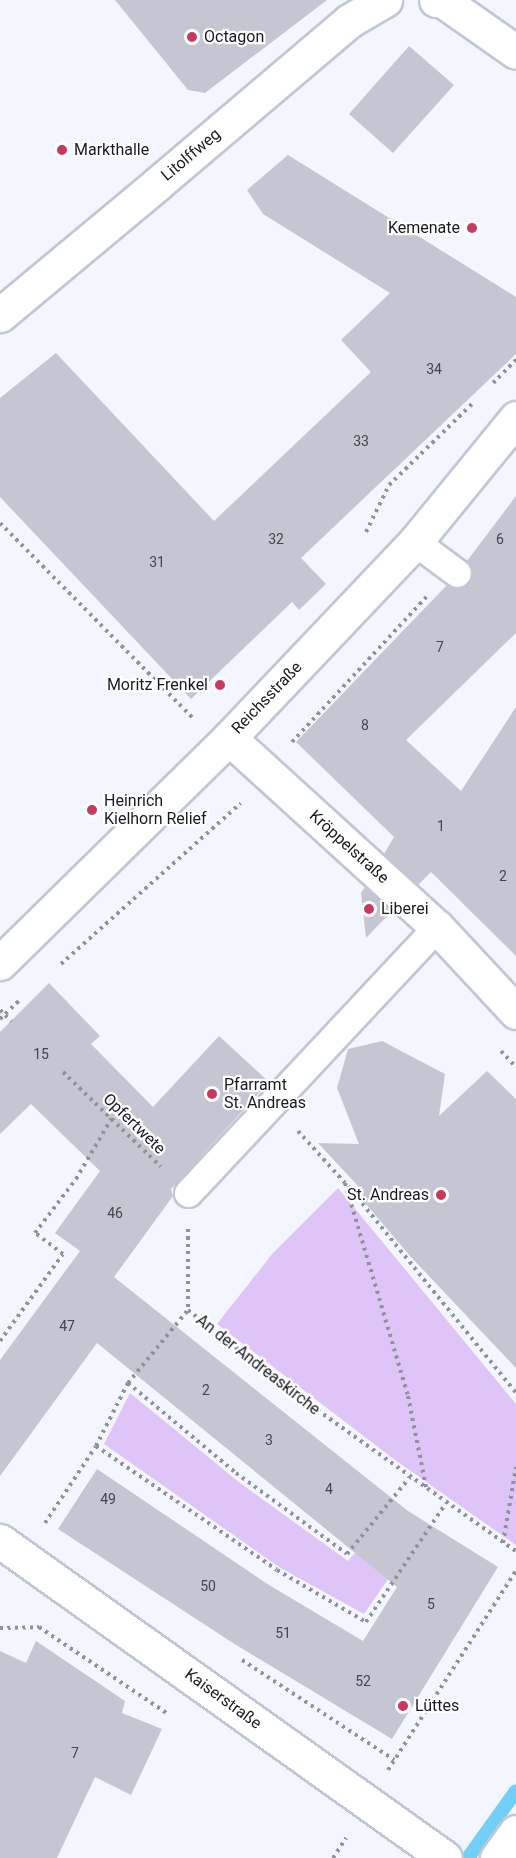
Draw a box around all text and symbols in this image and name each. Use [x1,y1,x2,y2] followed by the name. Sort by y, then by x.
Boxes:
[204,27,264,47] place label: Octagon
[185,30,199,44] marker: Octagon
[158,125,224,185] street label: Litolffweg
[74,140,149,160] place label: Markthalle
[55,143,69,157] marker: Markthalle
[388,218,460,238] place label: Kemenate
[465,221,479,235] marker: Kemenate
[426,361,442,377] house number: 34
[353,433,369,449] house number: 33
[268,531,284,547] house number: 32
[496,531,504,547] house number: 6
[149,554,165,570] house number: 31
[436,639,444,655] house number: 7
[228,658,306,738] street label: Reichsstraße
[107,675,208,695] place label: Moritz Frenkel
[213,678,227,692] marker: Moritz Frenkel
[361,717,369,733] house number: 8
[104,791,207,829] place label: Heinrich Kielhorn Relief
[85,803,99,817] marker: Heinrich Kielhorn Relief
[305,806,393,888] street label: Kröppelstraße
[437,818,445,834] house number: 1
[499,868,507,884] house number: 2
[381,899,429,919] place label: Liberei
[362,902,376,916] marker: Liberei
[33,1046,49,1062] house number: 15
[224,1075,306,1113] place label: Pfarramt St. Andreas
[205,1087,219,1101] marker: Pfarramt St. Andreas
[99,1090,169,1158] street label: Opfertwete
[347,1185,429,1205] place label: St. Andreas
[434,1188,448,1202] marker: St. Andreas
[107,1205,123,1221] house number: 46
[192,1311,324,1419] street label: An der Andreaskirche
[59,1318,75,1334] house number: 47
[202,1382,210,1398] house number: 2
[265,1432,273,1448] house number: 3
[325,1481,333,1497] house number: 4
[100,1491,116,1507] house number: 49
[200,1578,216,1594] house number: 50
[427,1596,435,1612] house number: 5
[275,1625,291,1641] house number: 51
[181,1665,265,1733] street label: Kaiserstraße
[355,1673,371,1689] house number: 52
[415,1696,459,1716] place label: Lüttes
[396,1699,410,1713] marker: Lüttes
[71,1745,79,1761] house number: 7

